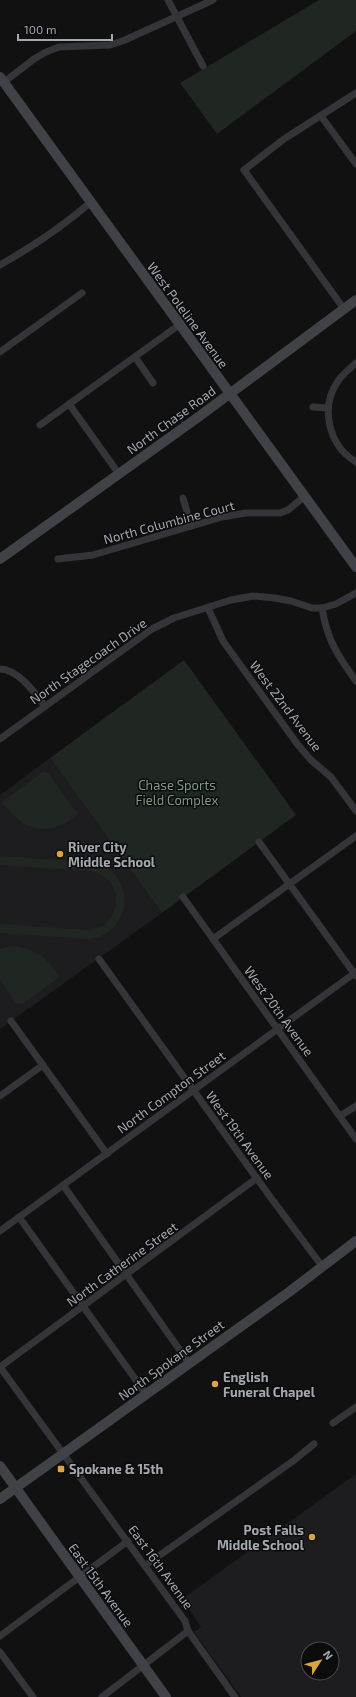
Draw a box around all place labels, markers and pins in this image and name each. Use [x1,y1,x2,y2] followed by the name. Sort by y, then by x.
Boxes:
[68,839,156,870] place label: River City Middle School
[55,849,65,859] marker: River City Middle School
[223,1369,316,1400] place label: English Funeral Chapel
[210,1379,220,1389] marker: English Funeral Chapel
[69,1461,164,1477] place label: Spokane & 15th
[56,1464,66,1474] marker: Spokane & 15th
[217,1522,305,1553] place label: Post Falls Middle School
[307,1532,317,1542] marker: Post Falls Middle School

